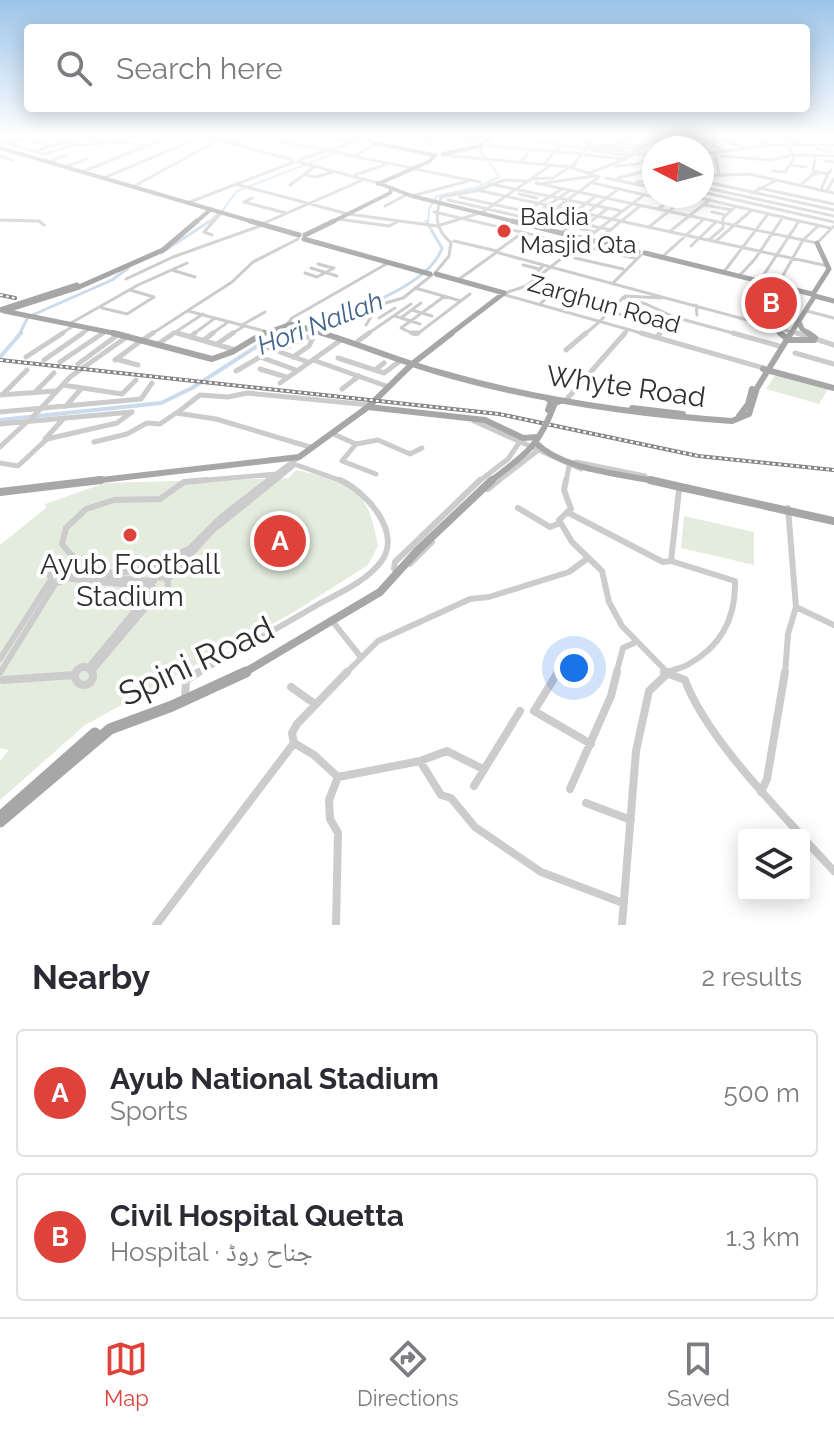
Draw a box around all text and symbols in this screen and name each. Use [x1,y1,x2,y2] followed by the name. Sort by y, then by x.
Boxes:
[24,24,810,112] search box
[52,46,96,90] icon: search
[116,51,283,86] text: Search here
[642,136,714,208] north arrow
[520,202,636,259] place label: Baldia Masjid Qta
[495,222,513,240] marker: Baldia Masjid Qta
[525,268,684,339] street label: Zarghun Road
[745,273,797,333] pin: B
[253,285,387,361] water label: Hori Nallah
[544,359,708,414] street label: Whyte Road
[254,511,306,571] pin: A
[121,526,139,544] marker: Ayub Football Stadium
[40,548,220,613] place label: Ayub Football Stadium
[112,608,280,714] street label: Spini Road
[554,648,594,688] your location
[738,829,810,901] map controls
[738,829,810,901] button: layers
[32,957,150,997] text: Nearby
[702,962,802,992] text: 2 results
[110,1061,439,1096] text: Ayub National Stadium
[51,1078,69,1108] text: A
[723,1078,800,1108] text: 500 m
[110,1096,188,1126] text: Sports
[110,1198,404,1233] text: Civil Hospital Quetta
[51,1222,69,1252] text: B
[726,1222,800,1252] text: 1.3 km
[110,1237,313,1267] text: Hospital · جناح روڈ
[104,1337,149,1411] tab: Map
[357,1337,459,1411] tab: Directions
[667,1337,730,1411] tab: Saved

